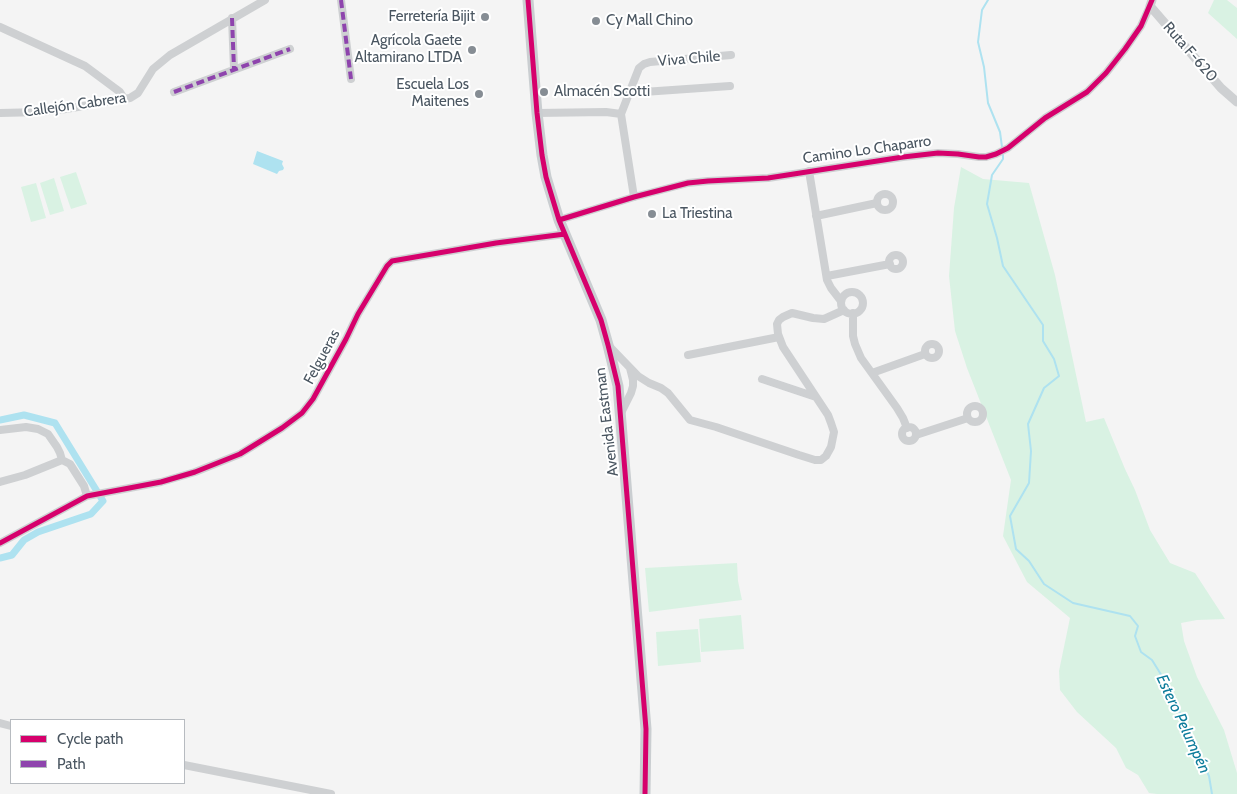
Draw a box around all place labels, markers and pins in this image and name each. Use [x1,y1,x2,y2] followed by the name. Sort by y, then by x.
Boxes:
[389,8,475,26] place label: Ferretería Bijit
[479,11,491,23] marker: Ferretería Bijit
[606,12,693,30] place label: Cy Mall Chino
[590,15,602,27] marker: Cy Mall Chino
[354,32,462,67] place label: Agrícola Gaete Altamirano LTDA
[466,44,478,56] marker: Agrícola Gaete Altamirano LTDA
[396,76,469,111] place label: Escuela Los Maitenes
[554,83,650,101] place label: Almacén Scotti
[538,86,550,98] marker: Almacén Scotti
[473,88,485,100] marker: Escuela Los Maitenes
[662,205,732,223] place label: La Triestina
[646,208,658,220] marker: La Triestina

